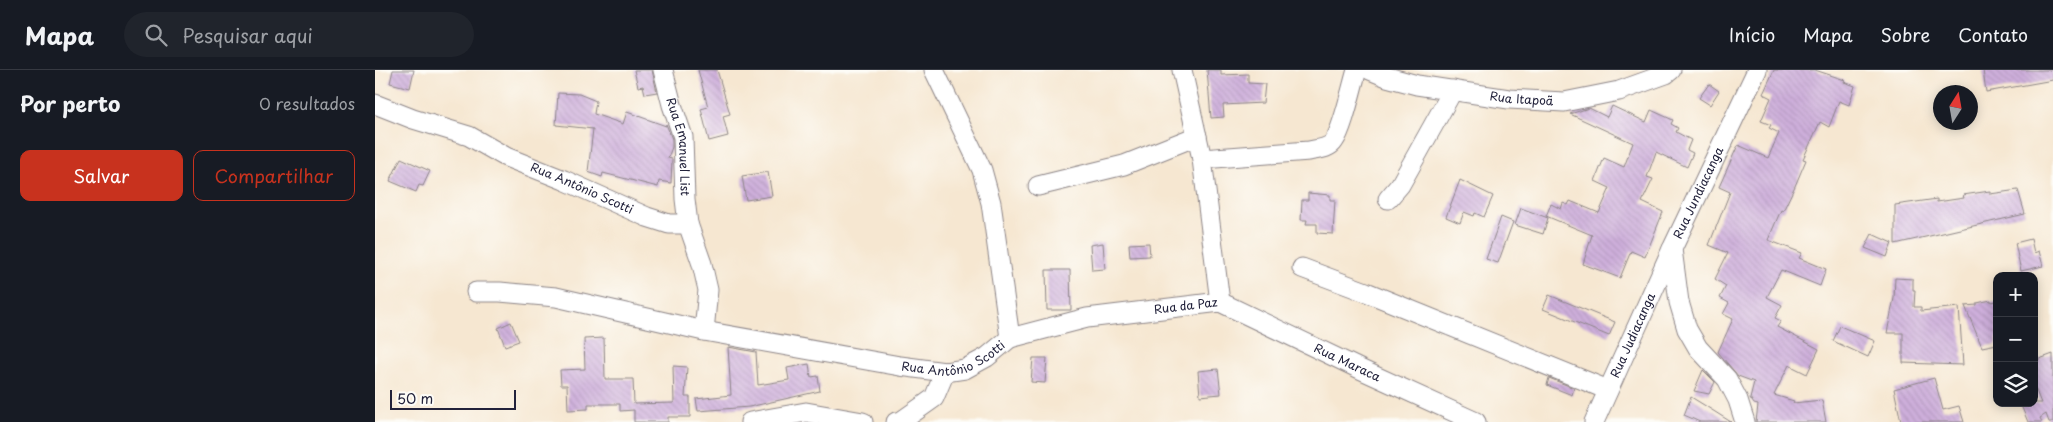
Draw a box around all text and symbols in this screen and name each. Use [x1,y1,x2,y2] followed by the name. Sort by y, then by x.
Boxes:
[124,12,474,57] search box
[25,17,94,53] text: Mapa
[142,21,170,49] icon: search
[182,21,313,49] text: Pesquisar aqui
[1729,21,1775,48] text: Início
[1803,21,1853,48] text: Mapa
[1881,21,1930,48] text: Sobre
[1958,21,2028,48] text: Contato
[1933,85,1978,130] north arrow
[1489,86,1554,109] street label: Rua Itapoã
[20,87,120,119] text: Por perto
[259,91,355,115] text: 0 resultados
[662,96,695,196] street label: Rua Emanuel List
[1668,143,1728,241] street label: Rua Jundiacanga
[20,150,183,201] button: Salvar
[193,150,355,201] button: Compartilhar
[528,158,636,218] street label: Rua Antônio Scotti
[1993,272,2038,407] map controls
[1993,272,2038,317] button: +
[1605,289,1659,380] street label: Rua Judiacanga
[1153,292,1219,318] street label: Rua da Paz
[1993,317,2038,362] button: −
[901,336,1009,380] street label: Rua Antônio Scotti
[1311,338,1384,385] street label: Rua Maraca
[1993,362,2038,407] button: layers
[390,387,516,410] scale bar
[397,388,433,409] text: 50 m

